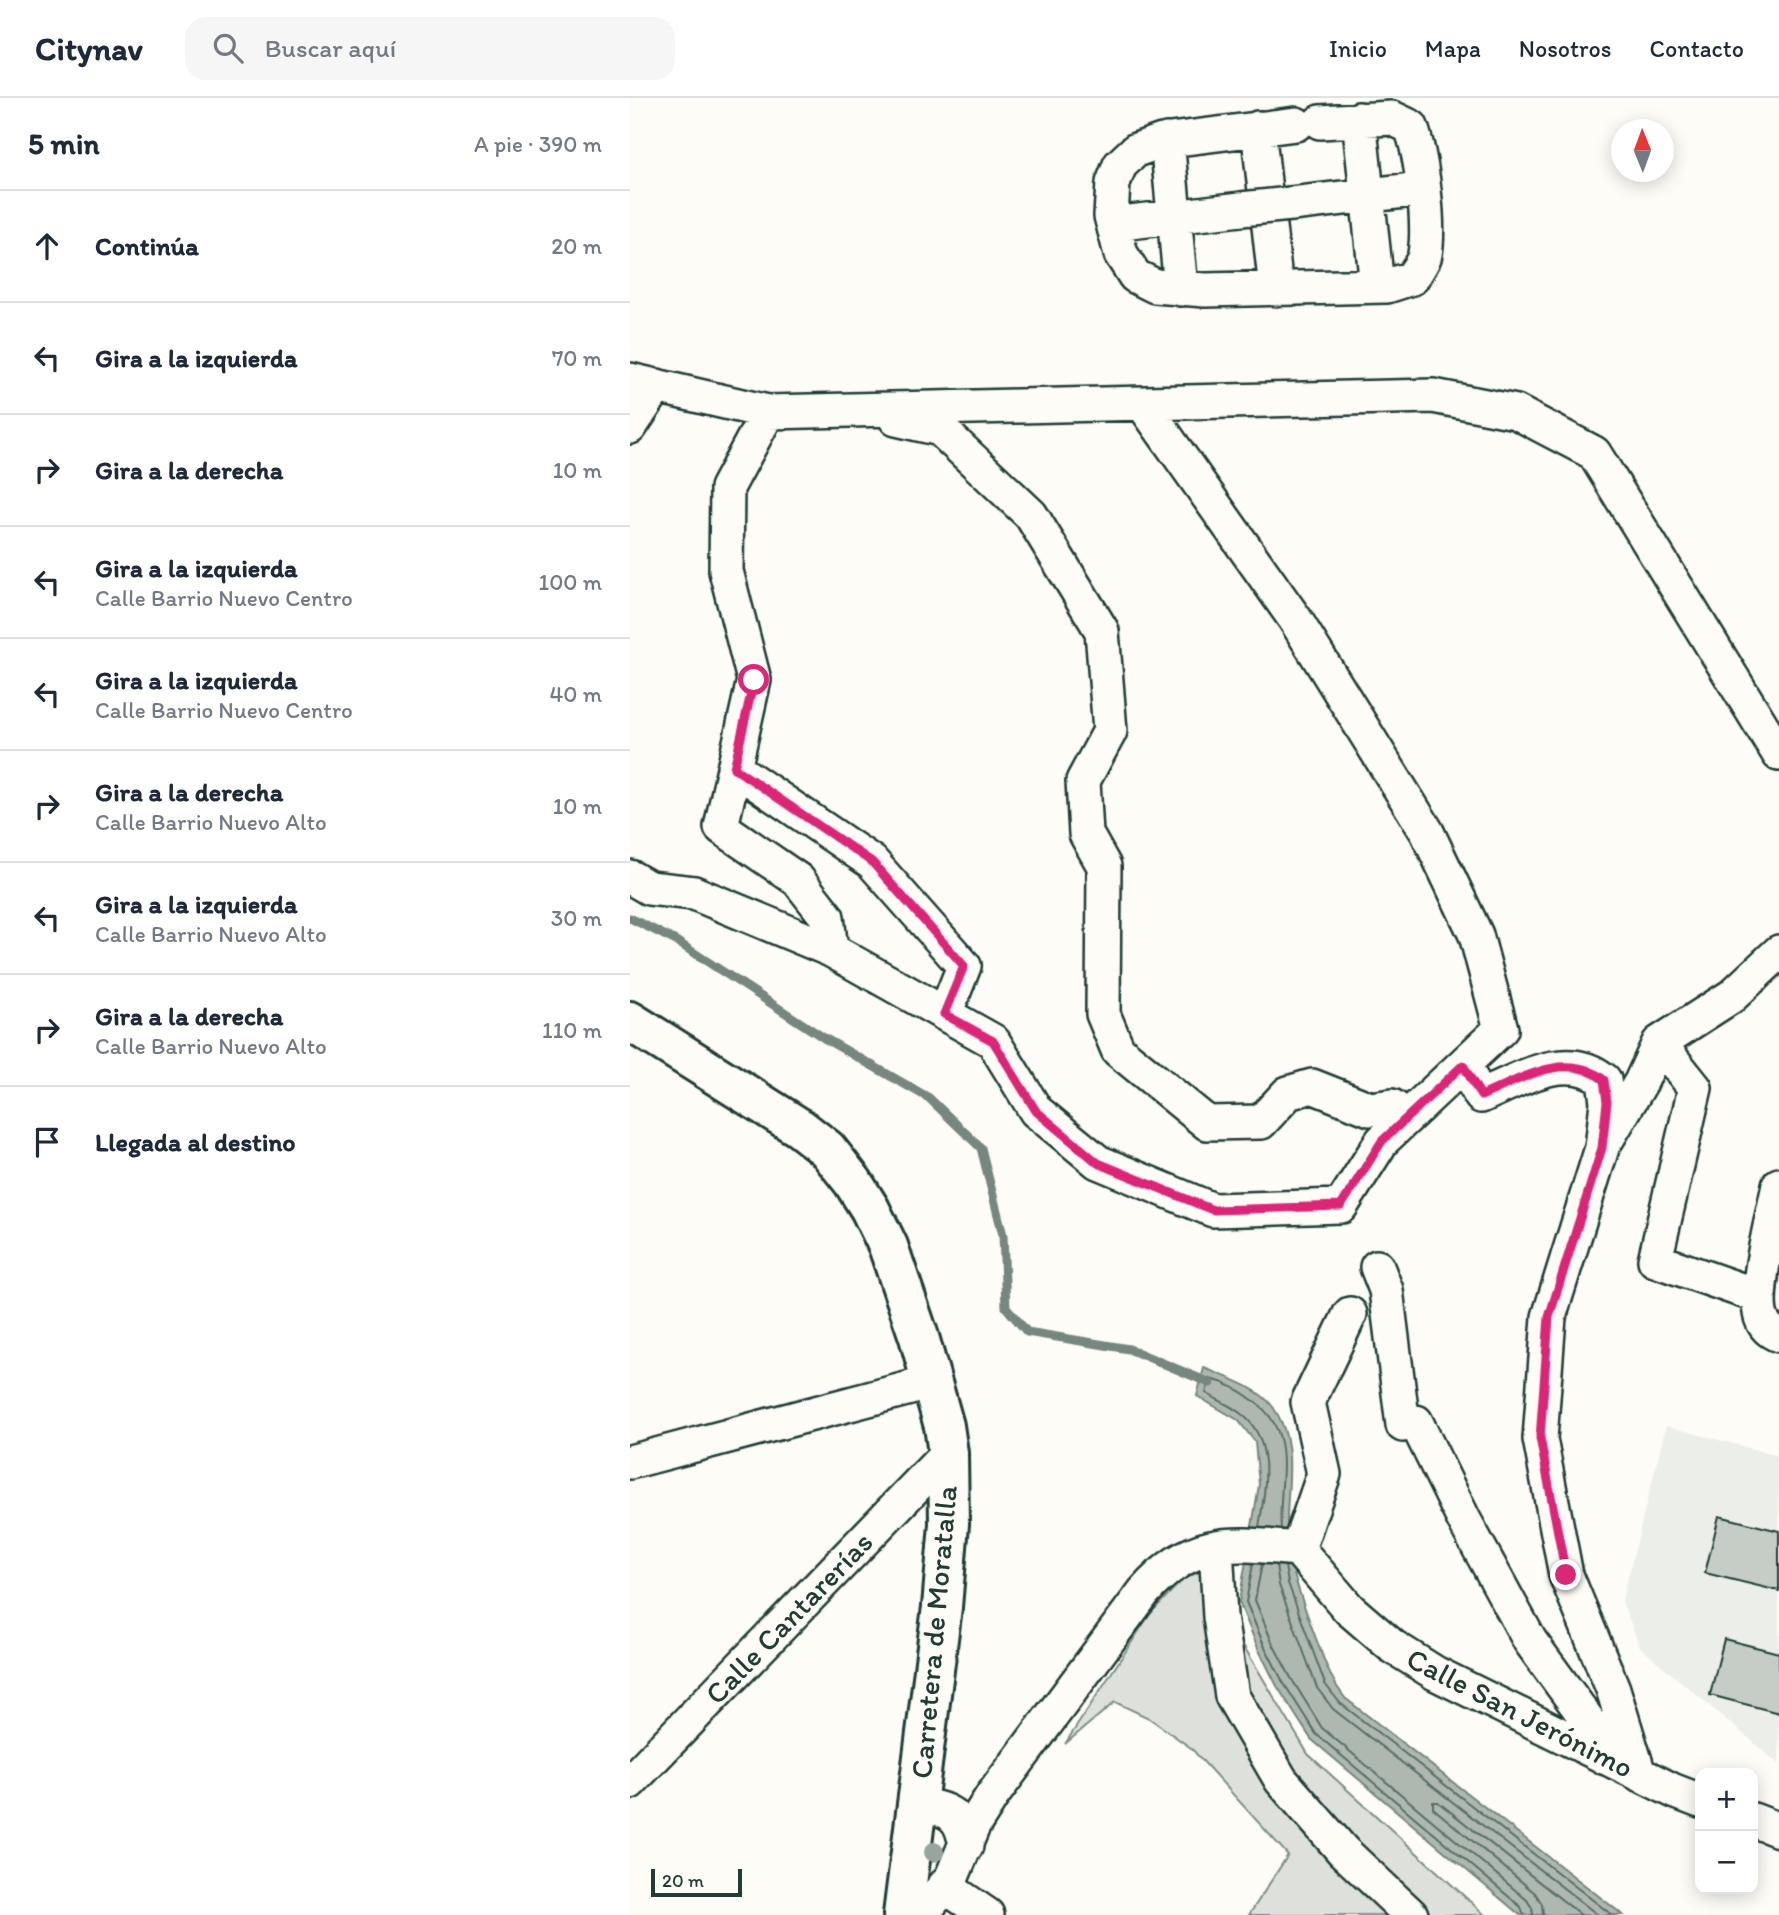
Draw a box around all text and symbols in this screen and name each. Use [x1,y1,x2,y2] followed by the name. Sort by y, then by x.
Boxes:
[185,17,675,80] search box
[35,29,143,68] text: Citynav
[209,29,247,67] icon: search
[265,32,396,64] text: Buscar aquí
[1329,34,1387,63] text: Inicio
[1425,34,1481,63] text: Mapa
[1519,34,1611,63] text: Nosotros
[1649,34,1744,63] text: Contacto
[1611,119,1674,182] north arrow
[28,125,99,162] text: 5 min
[474,130,602,158] text: A pie · 390 m
[28,227,66,265] icon: ahead
[95,230,199,262] text: Continúa
[551,232,602,260] text: 20 m
[28,339,66,377] icon: left
[95,342,298,374] text: Gira a la izquierda
[552,344,602,372] text: 70 m
[28,451,66,489] icon: right
[95,454,283,486] text: Gira a la derecha
[553,456,602,484] text: 10 m
[95,552,298,584] text: Gira a la izquierda
[28,563,66,601] icon: left
[538,568,602,596] text: 100 m
[95,584,353,612] text: Calle Barrio Nuevo Centro
[95,664,298,696] text: Gira a la izquierda
[738,664,769,695] route start
[28,675,66,713] icon: left
[549,680,602,708] text: 40 m
[95,696,353,724] text: Calle Barrio Nuevo Centro
[95,776,283,808] text: Gira a la derecha
[28,787,66,825] icon: right
[553,792,602,820] text: 10 m
[95,808,327,836] text: Calle Barrio Nuevo Alto
[95,888,298,920] text: Gira a la izquierda
[28,899,66,937] icon: left
[551,904,602,932] text: 30 m
[95,920,327,948] text: Calle Barrio Nuevo Alto
[95,1000,283,1032] text: Gira a la derecha
[28,1011,66,1049] icon: right
[542,1016,602,1044] text: 110 m
[95,1032,327,1060] text: Calle Barrio Nuevo Alto
[28,1123,66,1161] icon: arrive
[95,1126,296,1158] text: Llegada al destino
[902,1483,965,1780] street label: Carretera de Moratalla
[697,1524,880,1712] street label: Calle Cantarerías
[1550,1559,1581,1590] route end
[1401,1639,1640,1786] street label: Calle San Jerónimo
[1695,1768,1758,1894] map controls
[1695,1768,1758,1831] button: +
[1695,1831,1758,1894] button: −
[651,1866,742,1898] scale bar
[662,1869,704,1892] text: 20 m

